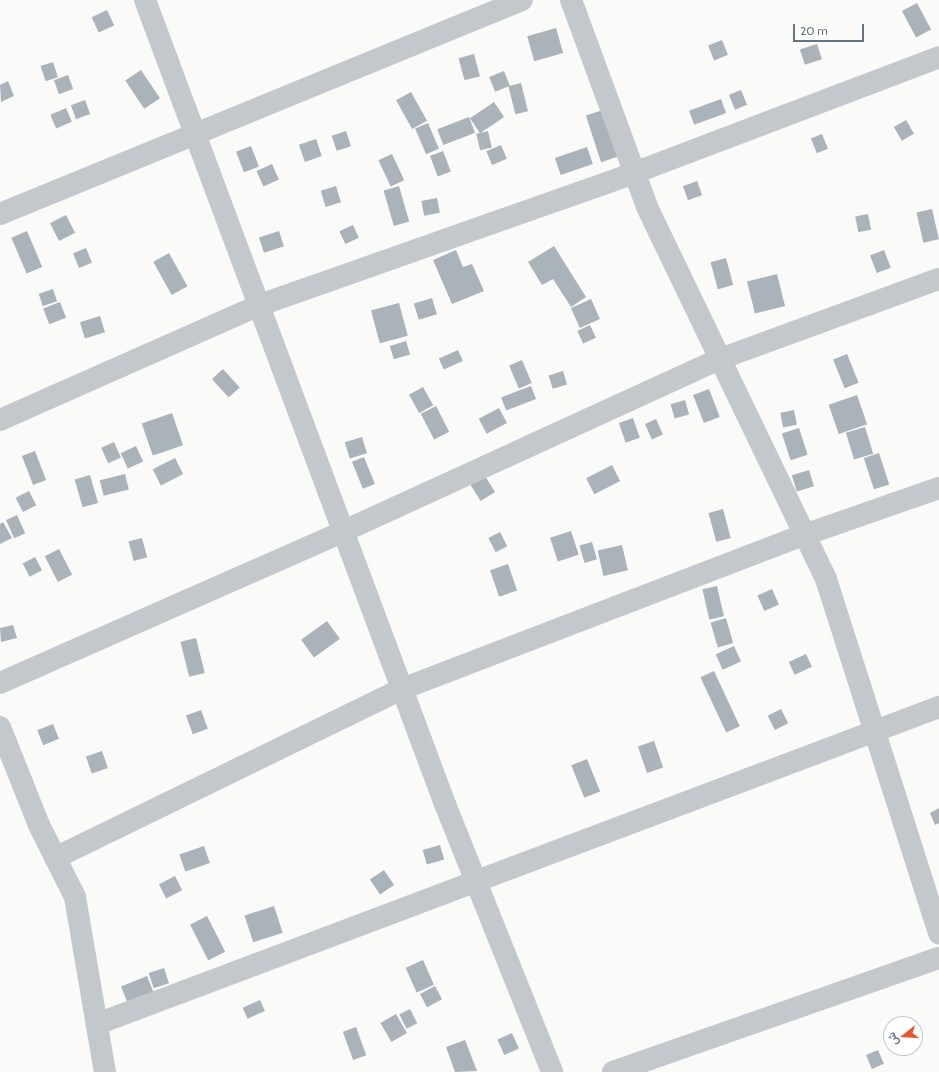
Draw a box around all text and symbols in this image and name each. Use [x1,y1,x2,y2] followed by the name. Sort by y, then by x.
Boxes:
[795,16,866,42] scale bar
[800,23,828,38] text: 20 m
[883,1016,923,1056] north arrow
[884,1031,901,1048] text: ش

